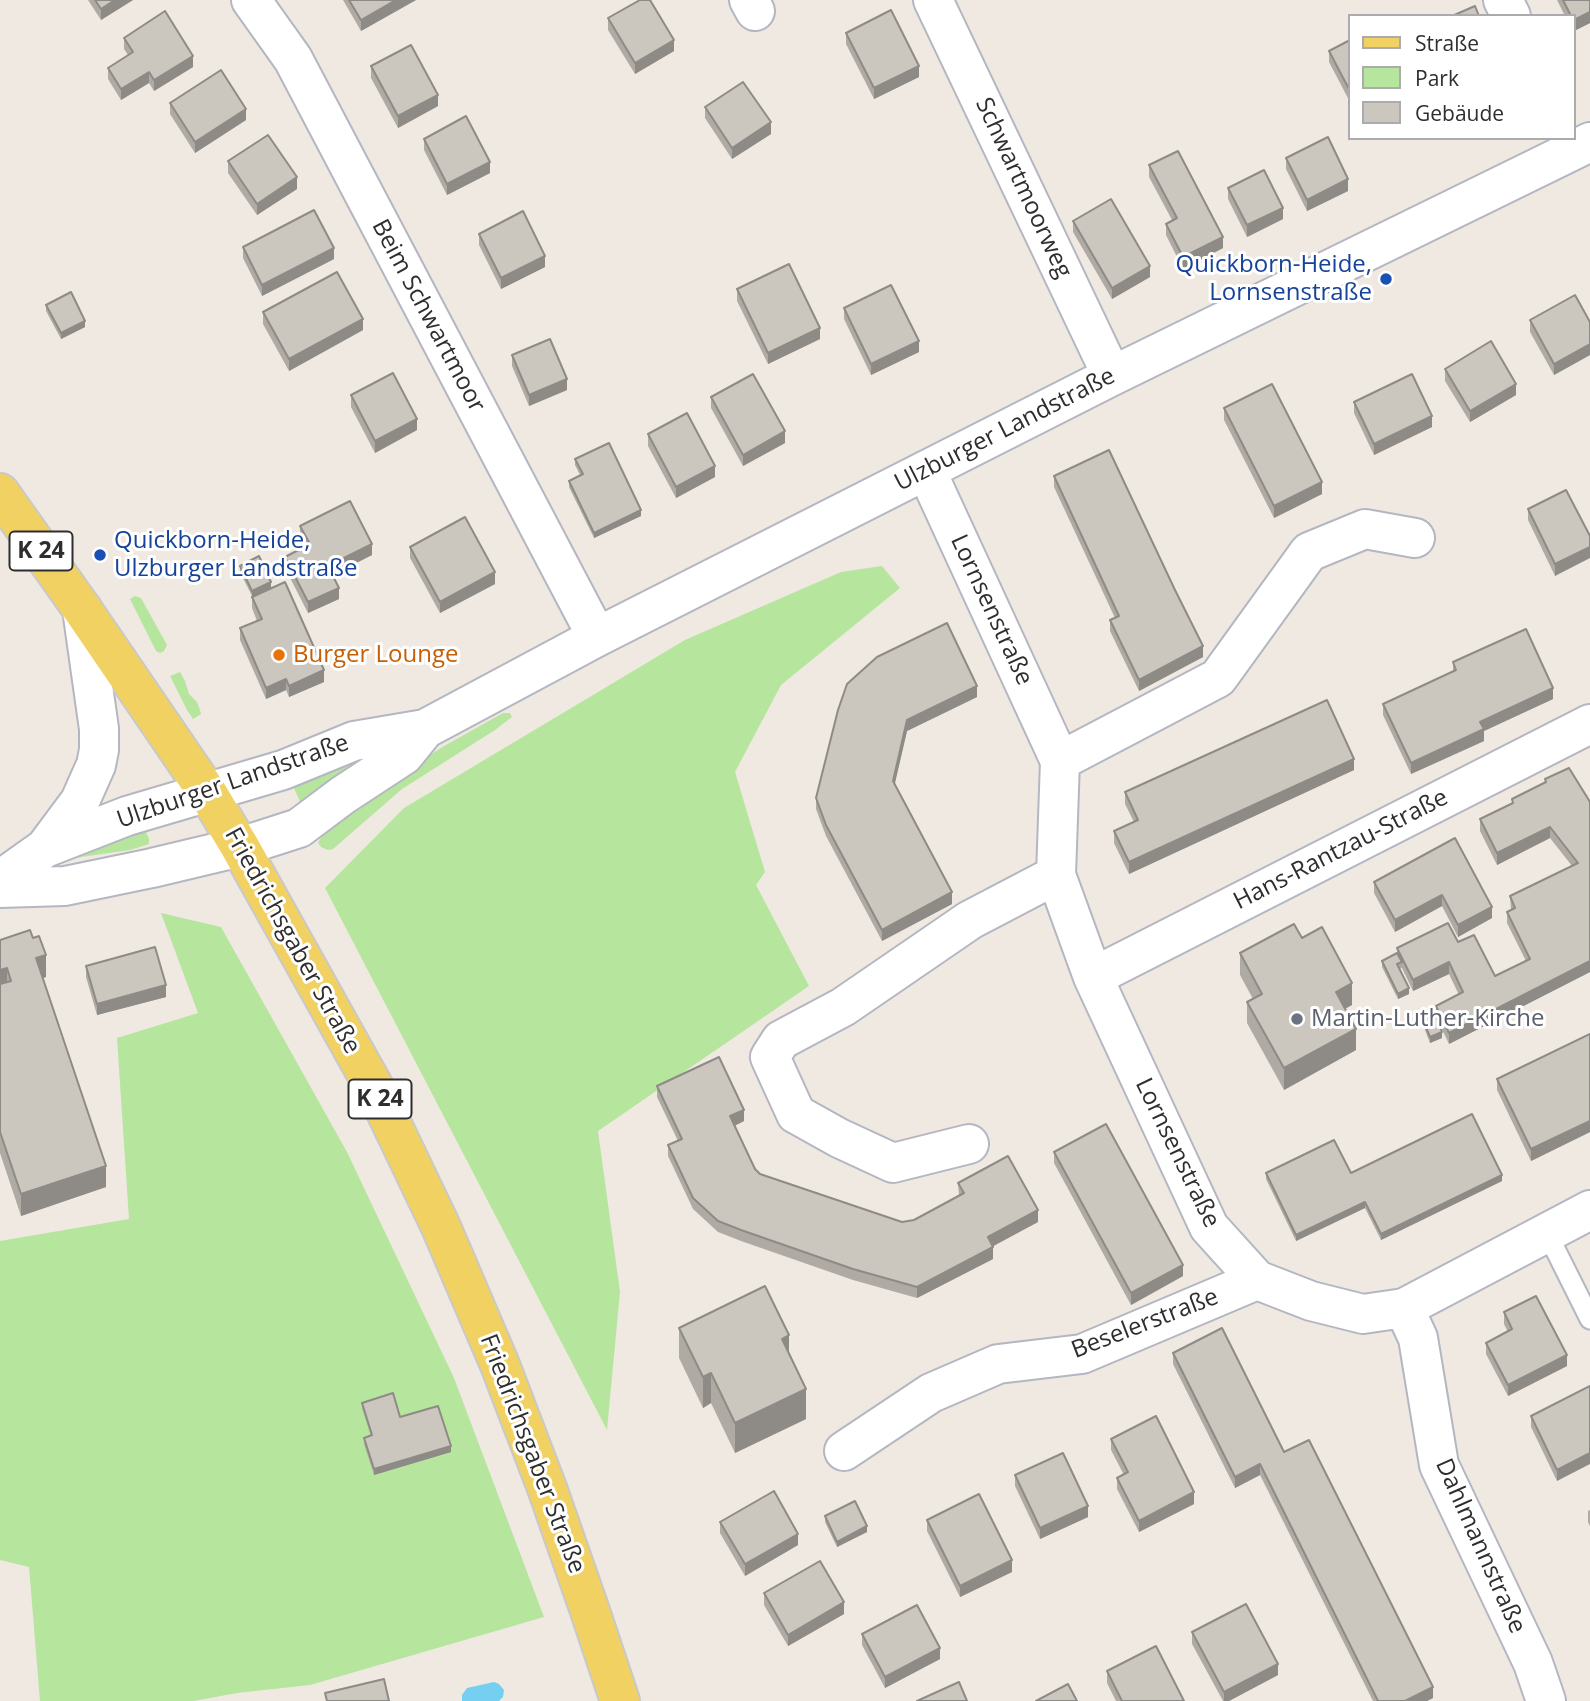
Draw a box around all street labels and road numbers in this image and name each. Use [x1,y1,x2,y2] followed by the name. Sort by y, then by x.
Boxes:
[969,93,1077,283] street label: Schwartmoorweg
[365,215,491,417] street label: Beim Schwartmoor
[890,362,1120,498] street label: Ulzburger Landstraße
[944,530,1038,690] street label: Lornsenstraße
[9,531,72,570] road number: K 24
[113,729,353,835] street label: Ulzburger Landstraße
[1229,783,1453,917] street label: Hans-Rantzau-Straße
[218,823,366,1059] street label: Friedrichsgaber Straße
[1128,1074,1226,1232] street label: Lornsenstraße
[348,1080,412,1118] road number: K 24
[1068,1283,1222,1365] street label: Beselerstraße
[473,1330,591,1578] street label: Friedrichsgaber Straße
[1429,1454,1531,1638] street label: Dahlmannstraße

